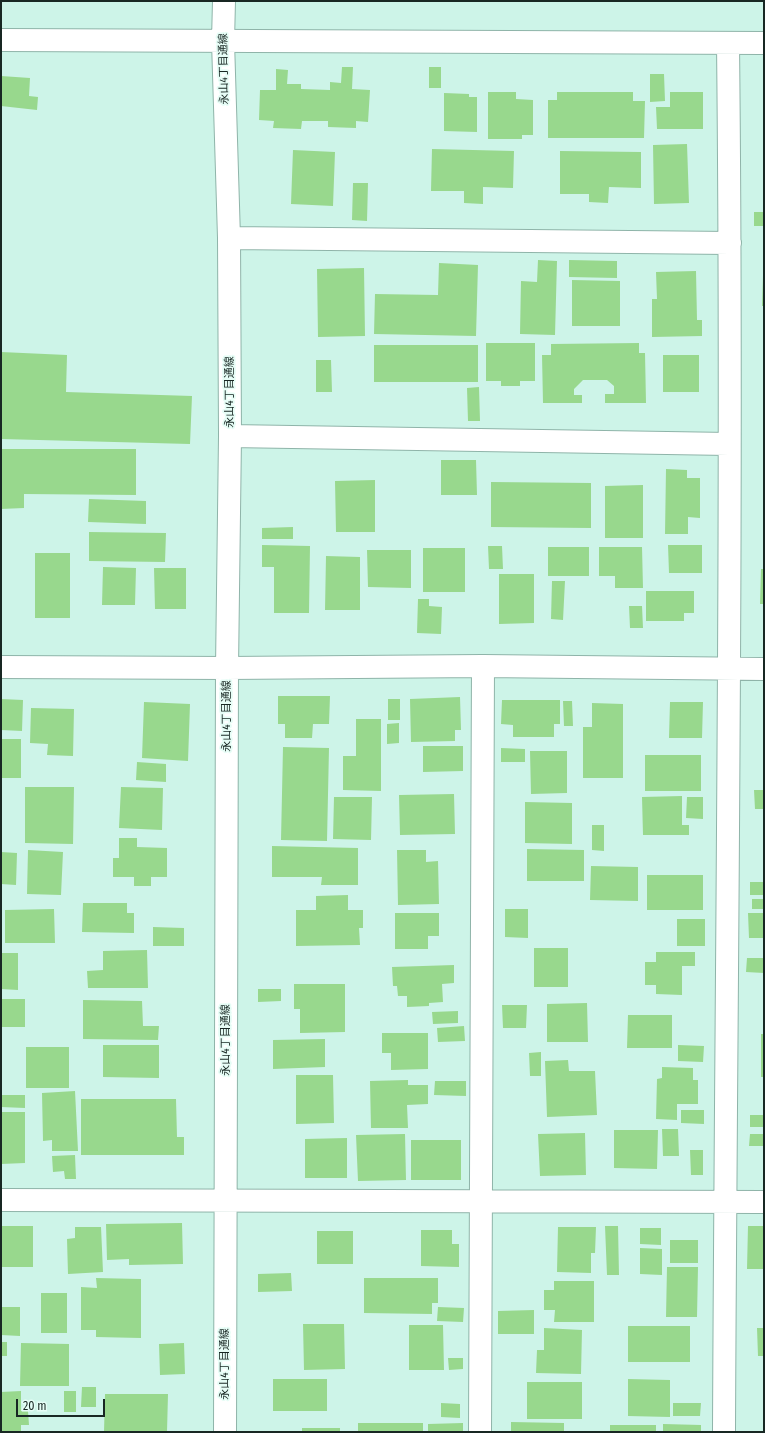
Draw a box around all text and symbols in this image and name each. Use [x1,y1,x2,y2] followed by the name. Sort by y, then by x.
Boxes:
[217,33,231,105] street label: 永山4丁目通線
[223,356,237,428] street label: 永山4丁目通線
[220,680,234,752] street label: 永山4丁目通線
[219,1004,233,1076] street label: 永山4丁目通線
[218,1328,232,1400] street label: 永山4丁目通線
[18,1391,107,1417] scale bar
[23,1399,47,1413] text: 20 m

